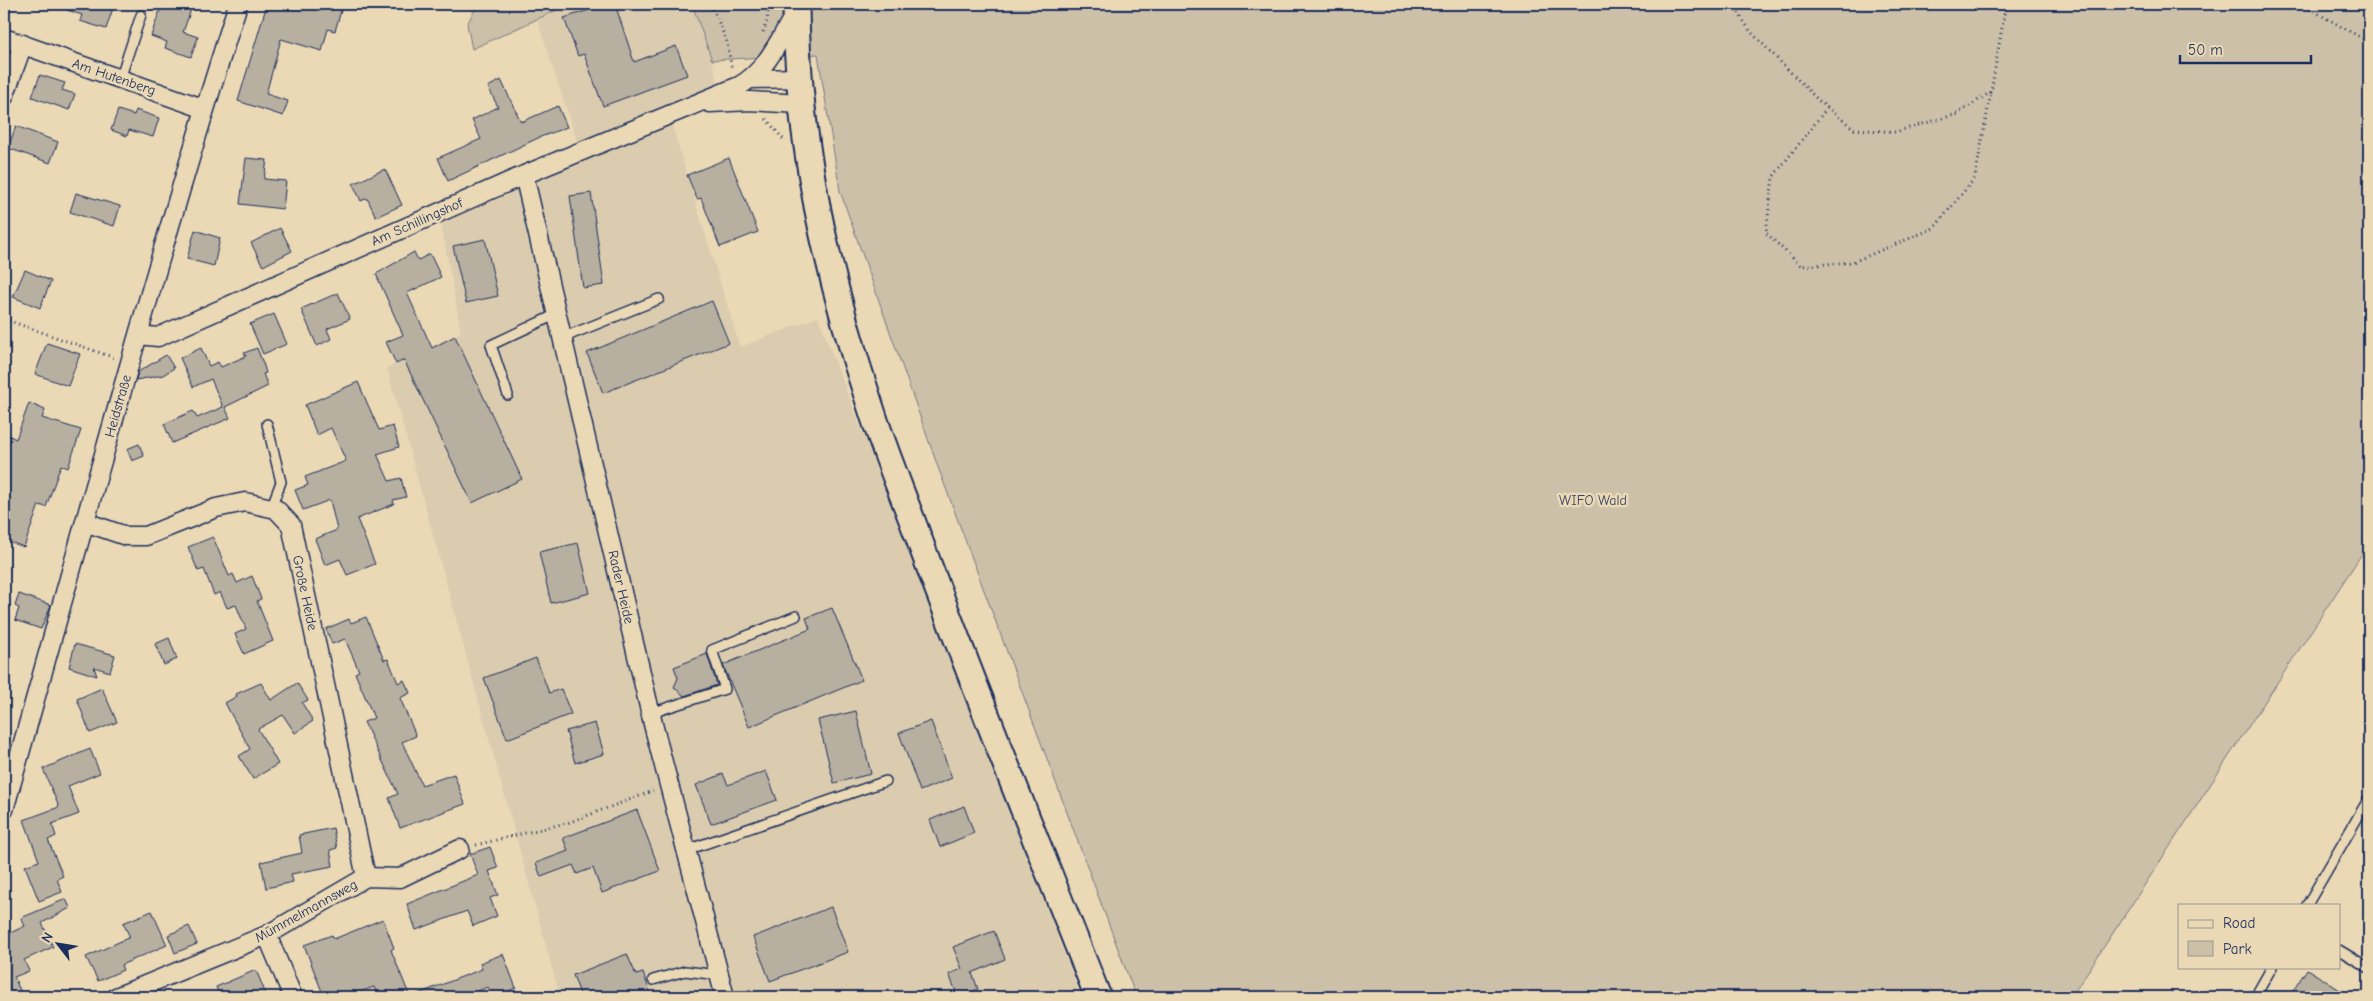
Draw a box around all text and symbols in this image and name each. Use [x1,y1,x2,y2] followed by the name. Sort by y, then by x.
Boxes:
[2180,32,2312,64] scale bar
[2188,41,2223,59] text: 50 m
[70,55,158,99] street label: Am Hutenberg
[369,194,466,250] street label: Am Schillingshof
[101,373,135,439] street label: Heidstraße
[1559,492,1627,509] park label: WIFO Wald
[604,549,638,625] street label: Rader Heide
[289,554,321,632] street label: Große Heide
[252,876,360,946] street label: Mümmelmannsweg
[2178,904,2340,968] legend
[2223,914,2255,932] text: Road
[32,918,82,968] north arrow
[38,929,57,946] text: N
[2223,940,2252,958] text: Park

